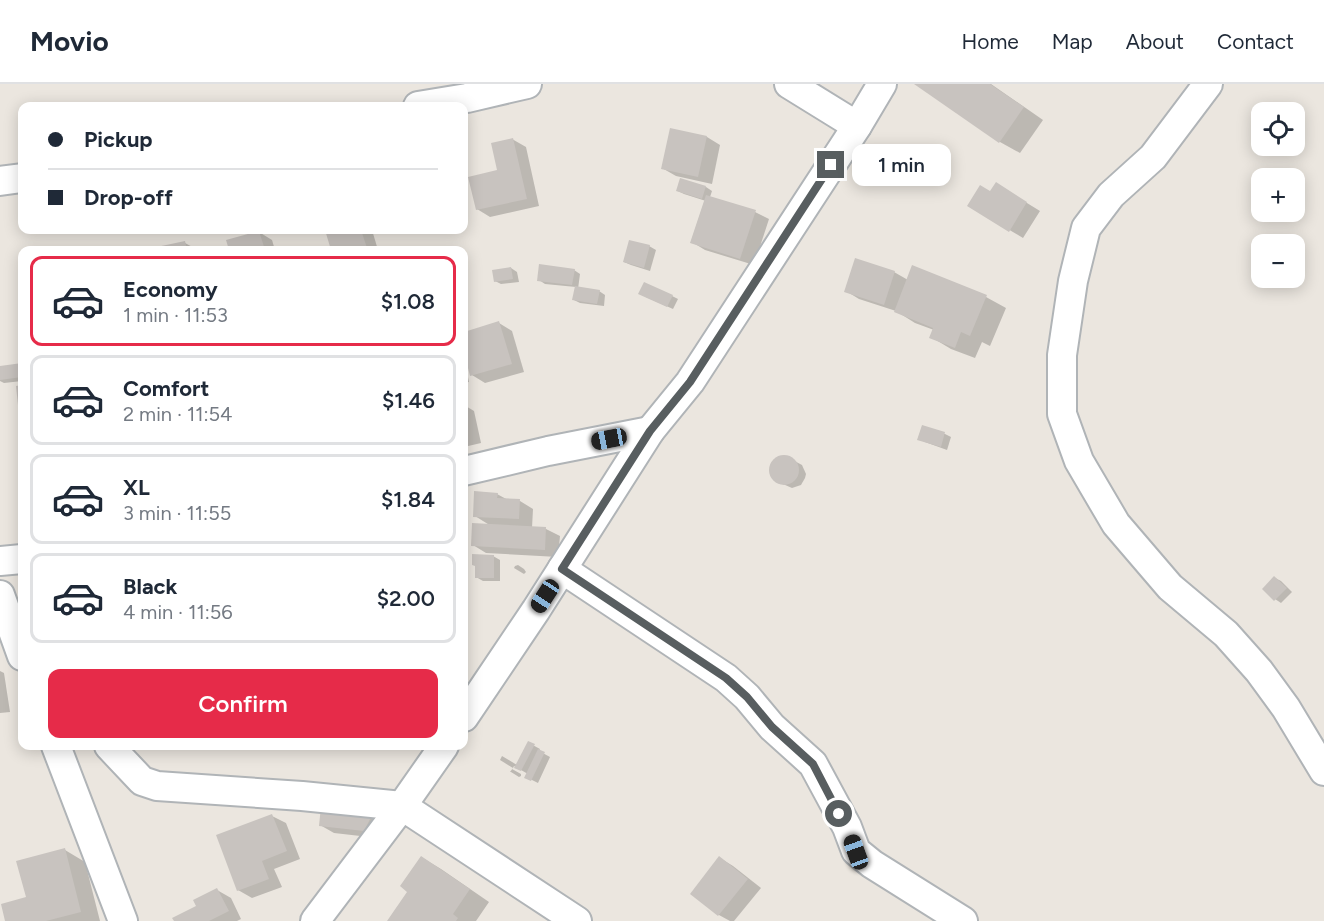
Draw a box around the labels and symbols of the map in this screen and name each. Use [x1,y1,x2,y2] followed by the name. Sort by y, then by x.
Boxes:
[852,144,951,186] callout: 1 min
[817,151,844,178] route end
[590,427,628,451] car
[528,576,562,616] car
[825,800,852,827] route start
[841,832,871,872] car

